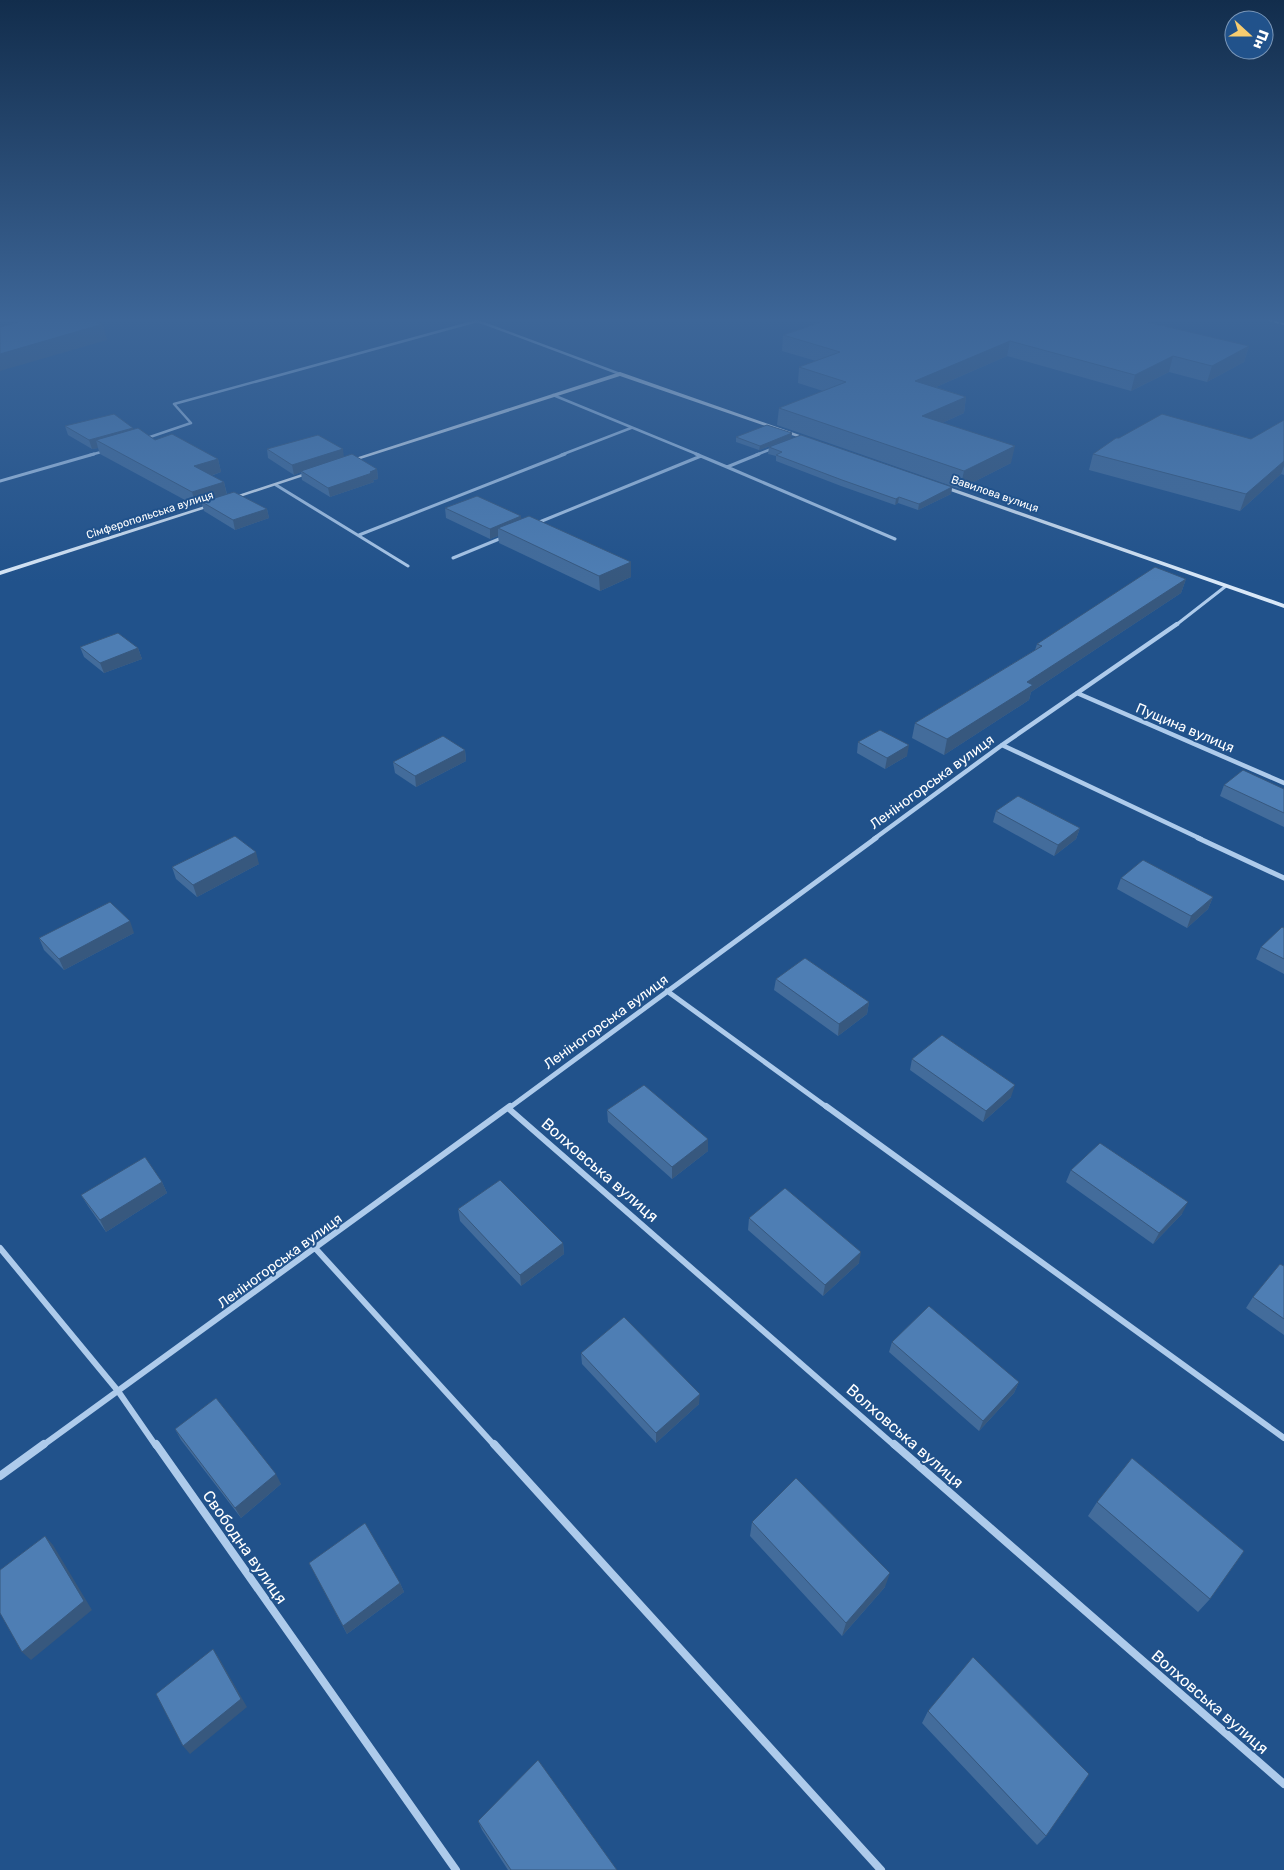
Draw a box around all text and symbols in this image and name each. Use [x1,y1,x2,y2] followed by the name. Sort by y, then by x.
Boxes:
[1224,10,1274,60] north arrow
[1249,27,1272,52] text: Пн
[950,473,1040,515] street label: Вавилова вулиця
[85,488,215,542] street label: Сімферопольська вулиця
[1133,700,1237,756] street label: Пущина вулиця
[866,731,998,833] street label: Леніногорська вулиця
[540,971,672,1073] street label: Леніногорська вулиця
[538,1114,662,1226] street label: Волховська вулиця
[214,1210,346,1312] street label: Леніногорська вулиця
[843,1380,967,1492] street label: Волховська вулиця
[199,1487,291,1607] street label: Свободна вулиця
[1148,1646,1272,1758] street label: Волховська вулиця

